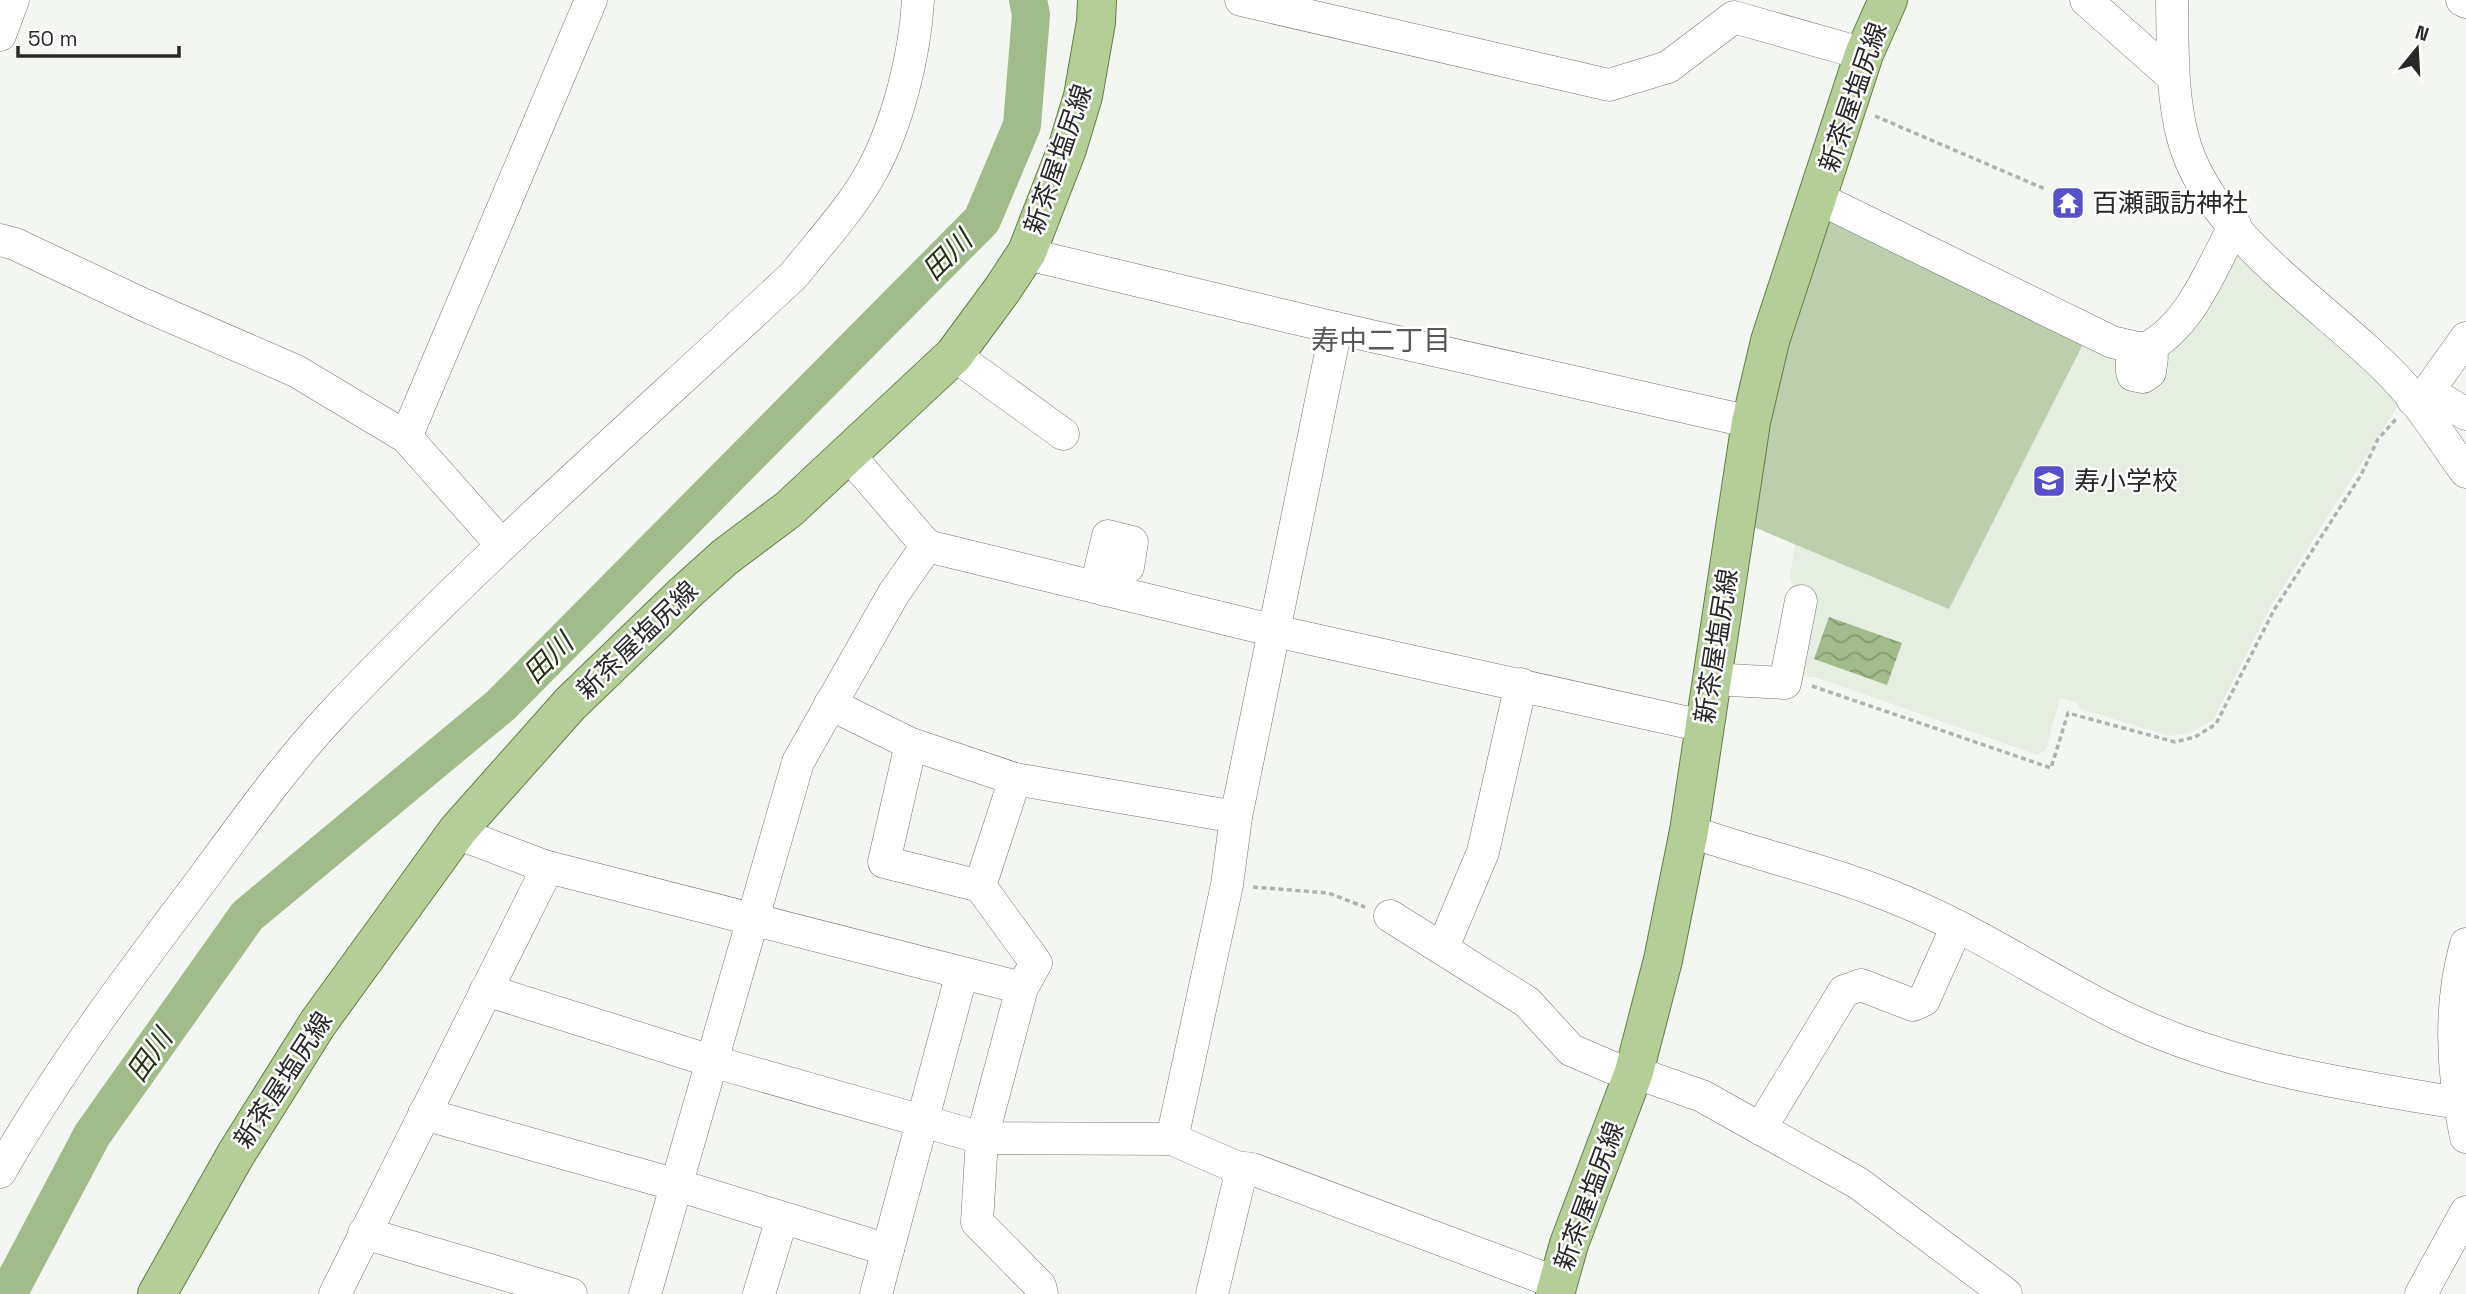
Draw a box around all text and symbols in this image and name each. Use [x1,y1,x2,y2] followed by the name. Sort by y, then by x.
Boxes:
[18,14,178,58] scale bar
[2382,14,2452,84] north arrow
[1812,18,1894,176] street label: 新茶屋塩尻線
[2412,19,2432,47] text: N
[28,25,78,52] text: 50 m
[1017,80,1099,238] street label: 新茶屋塩尻線
[2049,184,2087,222] temple icon: 百瀬諏訪神社
[2092,186,2248,220] place label: 百瀬諏訪神社
[914,220,982,288] water label: 田川
[1311,322,1451,358] district label: 寿中二丁目
[2030,462,2068,500] school or university icon: 寿小学校
[2074,464,2178,498] place label: 寿小学校
[1687,566,1745,726] street label: 新茶屋塩尻線
[569,574,705,706] street label: 新茶屋塩尻線
[515,623,583,691] water label: 田川
[226,1005,340,1155] street label: 新茶屋塩尻線
[118,1019,182,1088] water label: 田川
[1546,1117,1632,1275] street label: 新茶屋塩尻線

